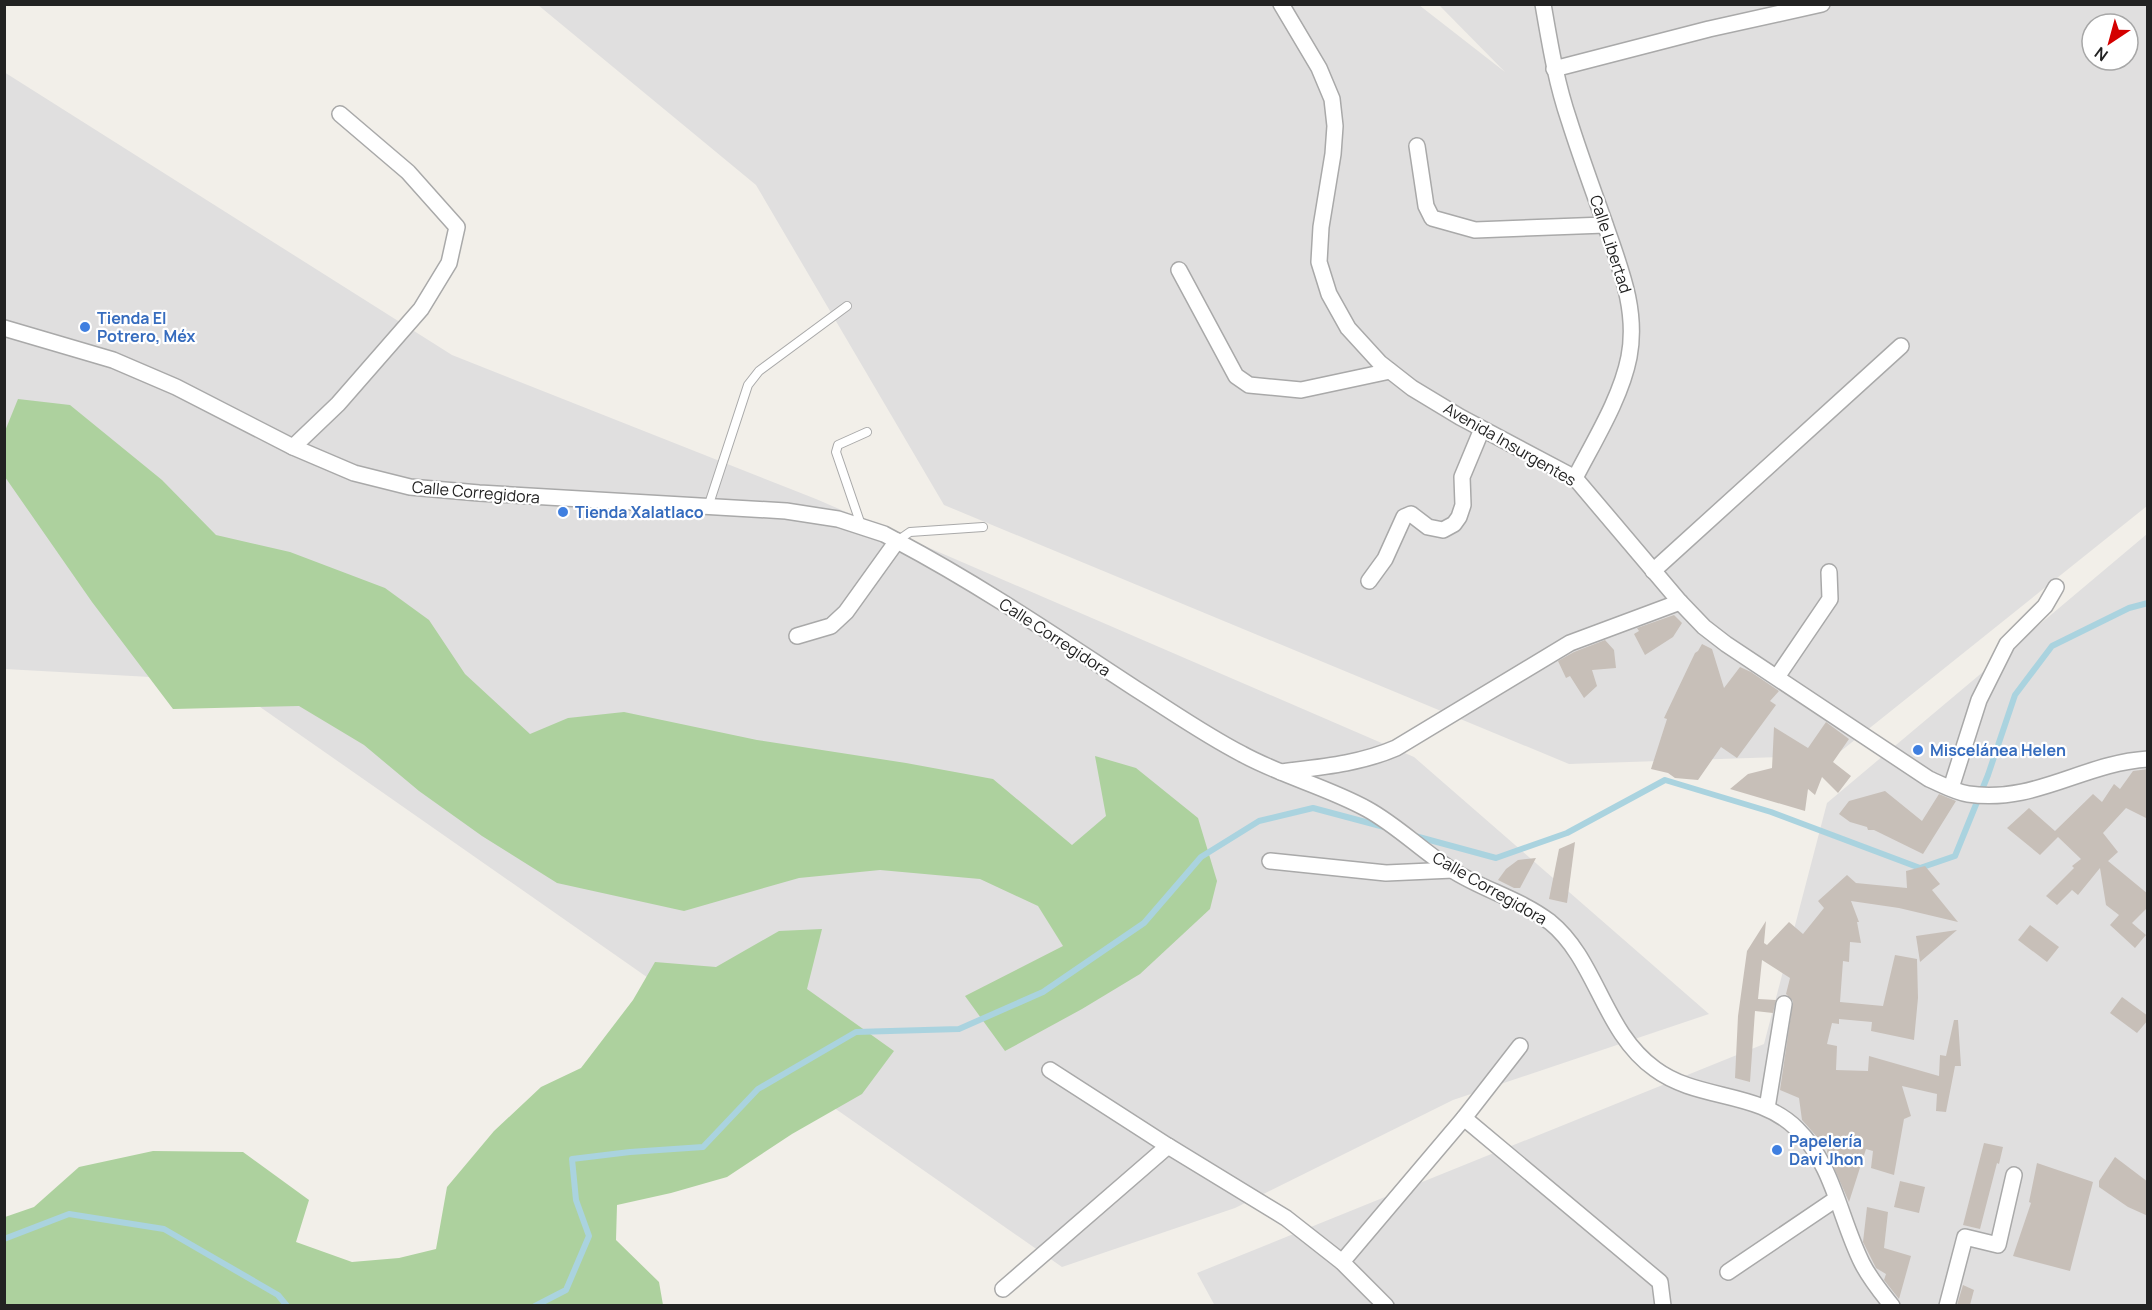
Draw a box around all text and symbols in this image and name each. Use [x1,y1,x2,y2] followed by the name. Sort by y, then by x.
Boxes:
[2080,12,2140,72] north arrow
[2090,42,2112,66] text: N
[1585,192,1637,296] street label: Calle Libertad
[97,307,196,347] place label: Tienda El Potrero, Méx
[78,320,92,334] marker: Tienda El Potrero, Méx
[1440,397,1580,491] street label: Avenida Insurgentes
[411,475,541,509] street label: Calle Corregidora
[575,501,704,523] place label: Tienda Xalatlaco
[556,505,570,519] marker: Tienda Xalatlaco
[995,593,1115,681] street label: Calle Corregidora
[1930,739,2066,761] place label: Miscelánea Helen
[1911,743,1925,757] marker: Miscelánea Helen
[1429,846,1551,930] street label: Calle Corregidora
[1789,1130,1864,1170] place label: Papelería Davi Jhon
[1770,1143,1784,1157] marker: Papelería Davi Jhon

